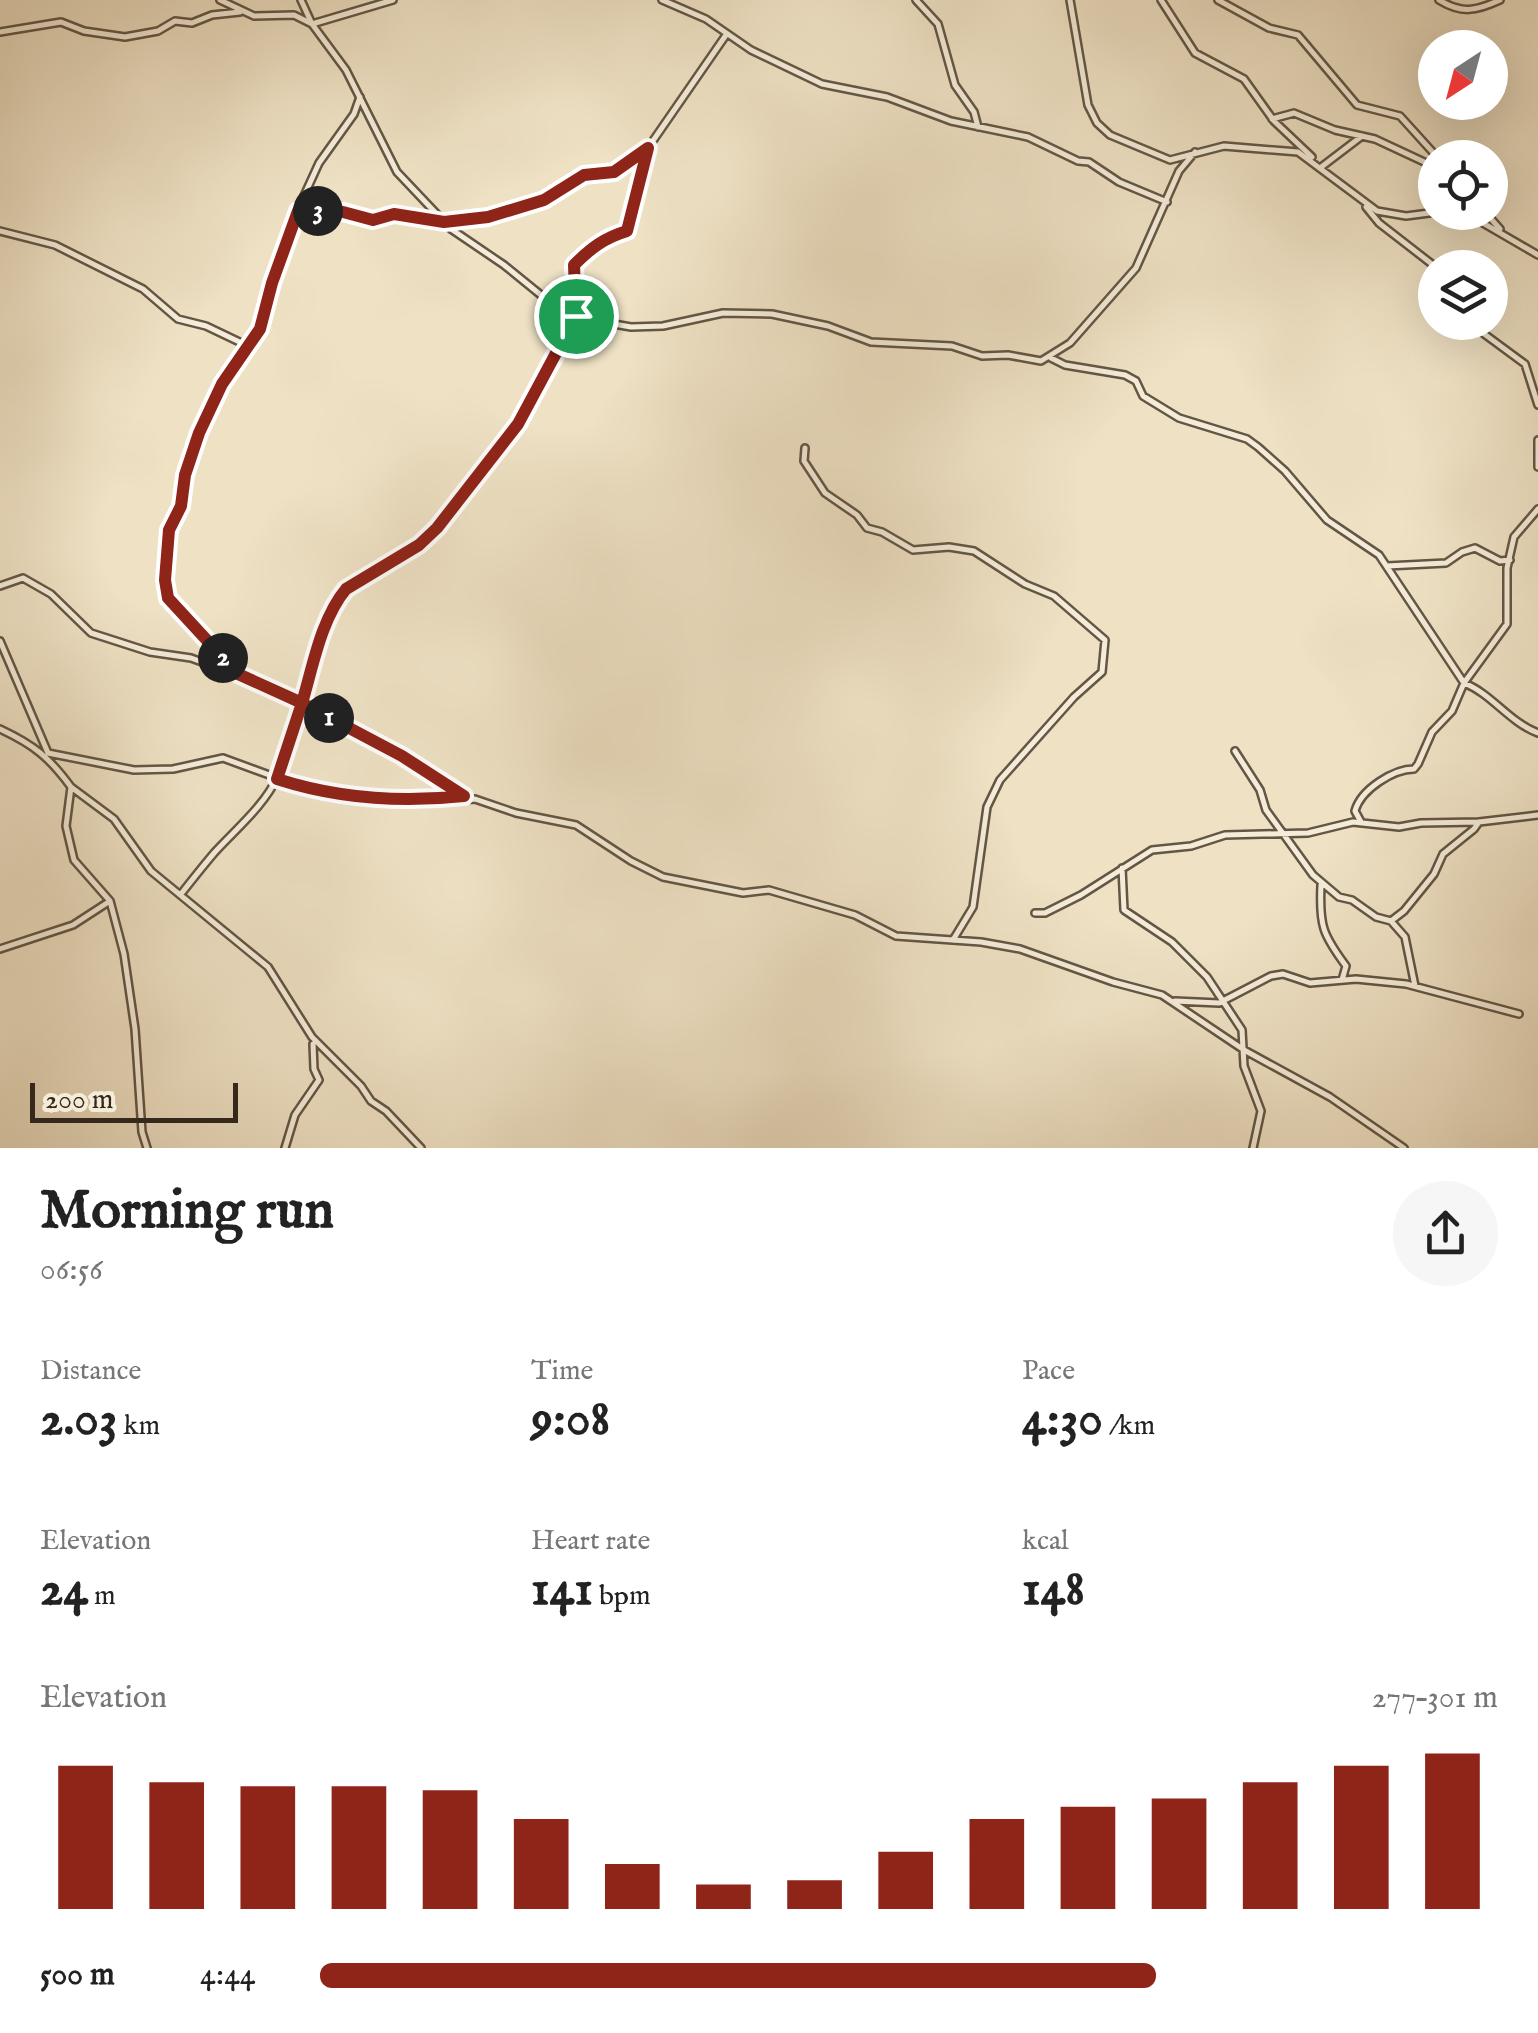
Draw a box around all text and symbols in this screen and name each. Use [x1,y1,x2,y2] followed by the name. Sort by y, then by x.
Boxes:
[1418,30,1508,120] north arrow
[1418,30,1508,340] map controls
[1418,140,1508,230] button: locate
[293,186,343,236] pin: 3
[313,193,323,228] text: 3
[1418,250,1508,340] button: layers
[534,274,619,359] pin
[549,289,604,344] icon: arrive
[198,633,248,683] pin: 2
[216,640,230,675] text: 2
[304,693,354,743] pin: 1
[324,700,334,735] text: 1
[30,1078,238,1122] scale bar
[45,1083,113,1118] text: 200 m
[40,1177,334,1247] text: Morning run
[1393,1181,1498,1286] button: share
[40,1250,103,1291] text: 06:56
[40,1354,141,1389] text: Distance
[531,1354,593,1389] text: Time
[1022,1354,1075,1389] text: Pace
[40,1389,117,1452] text: 2.03
[531,1389,610,1452] text: 9:08
[1022,1389,1103,1452] text: 4:30
[117,1409,160,1444] text: km
[1103,1409,1155,1444] text: /km
[40,1524,151,1559] text: Elevation
[531,1524,650,1559] text: Heart rate
[1022,1524,1069,1559] text: kcal
[40,1559,88,1622] text: 24
[531,1559,593,1622] text: 141
[1022,1559,1085,1622] text: 148
[88,1579,116,1614] text: m
[593,1579,651,1614] text: bpm
[40,1678,167,1719] text: Elevation
[1372,1678,1498,1719] text: 277–301 m
[40,1955,115,1996] text: 500 m
[200,1955,256,1996] text: 4:44

